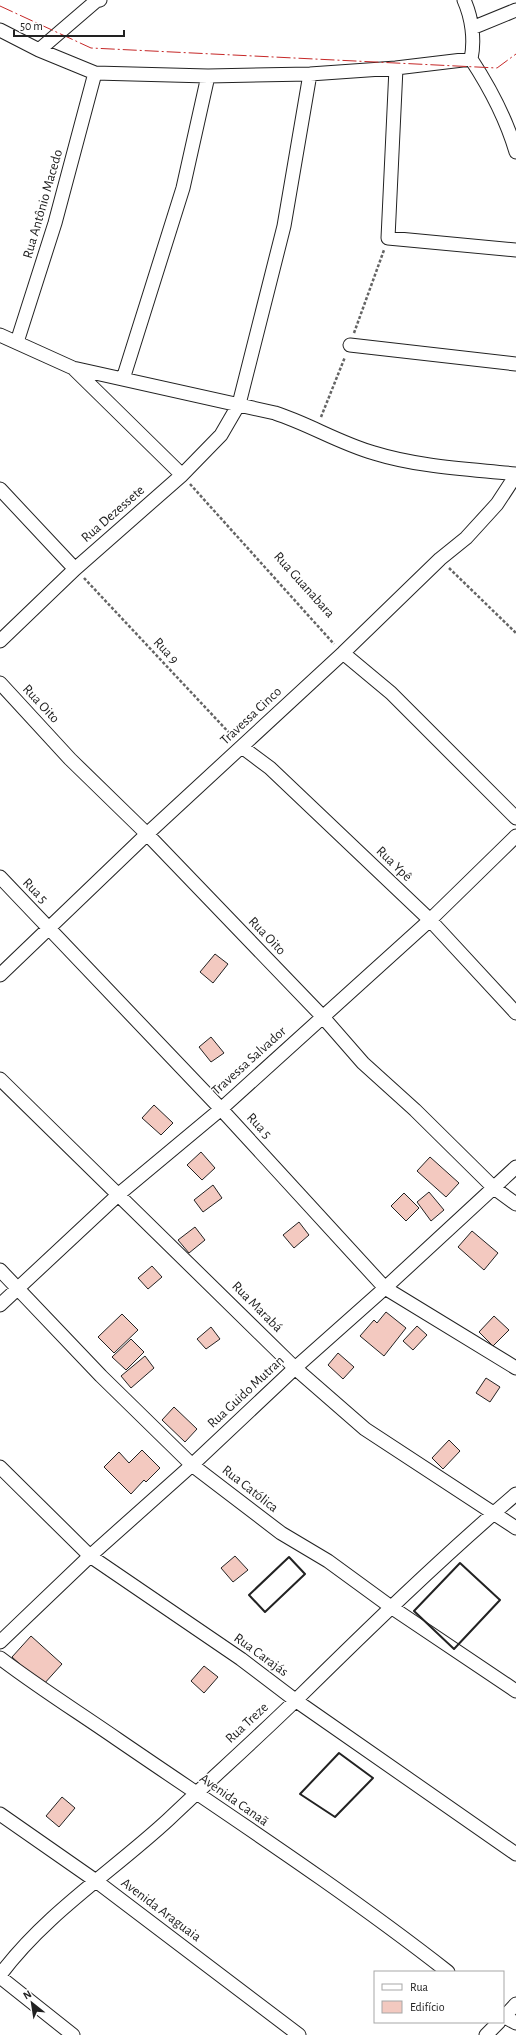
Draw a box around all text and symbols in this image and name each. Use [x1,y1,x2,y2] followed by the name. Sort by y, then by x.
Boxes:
[14,12,124,38] scale bar
[20,20,43,32] text: 50 m
[21,148,65,260] street label: Rua Antônio Macedo
[79,483,147,545] street label: Rua Dezessete
[271,549,337,621] street label: Rua Guanabara
[151,635,181,667] street label: Rua 9
[20,682,62,726] street label: Rua Oito
[218,684,284,748] street label: Travessa Cinco
[373,844,415,884] street label: Rua Ypê
[20,876,50,906] street label: Rua 5
[246,914,288,958] street label: Rua Oito
[209,1024,289,1098] street label: Travessa Salvador
[244,1111,274,1142] street label: Rua 5
[229,1279,285,1335] street label: Rua Marabá
[205,1353,287,1431] street label: Rua Guido Mutran
[219,1463,281,1515] street label: Rua Católica
[231,1631,291,1679] street label: Rua Carajás
[223,1700,271,1746] street label: Rua Treze
[197,1771,271,1829] street label: Avenida Canaã
[119,1876,204,1945] street label: Avenida Araguaia
[374,1971,504,2023] legend
[410,1981,429,1993] text: Rua
[12,1983,52,2023] north arrow
[21,1988,33,2001] text: N
[410,2001,445,2013] text: Edifício

